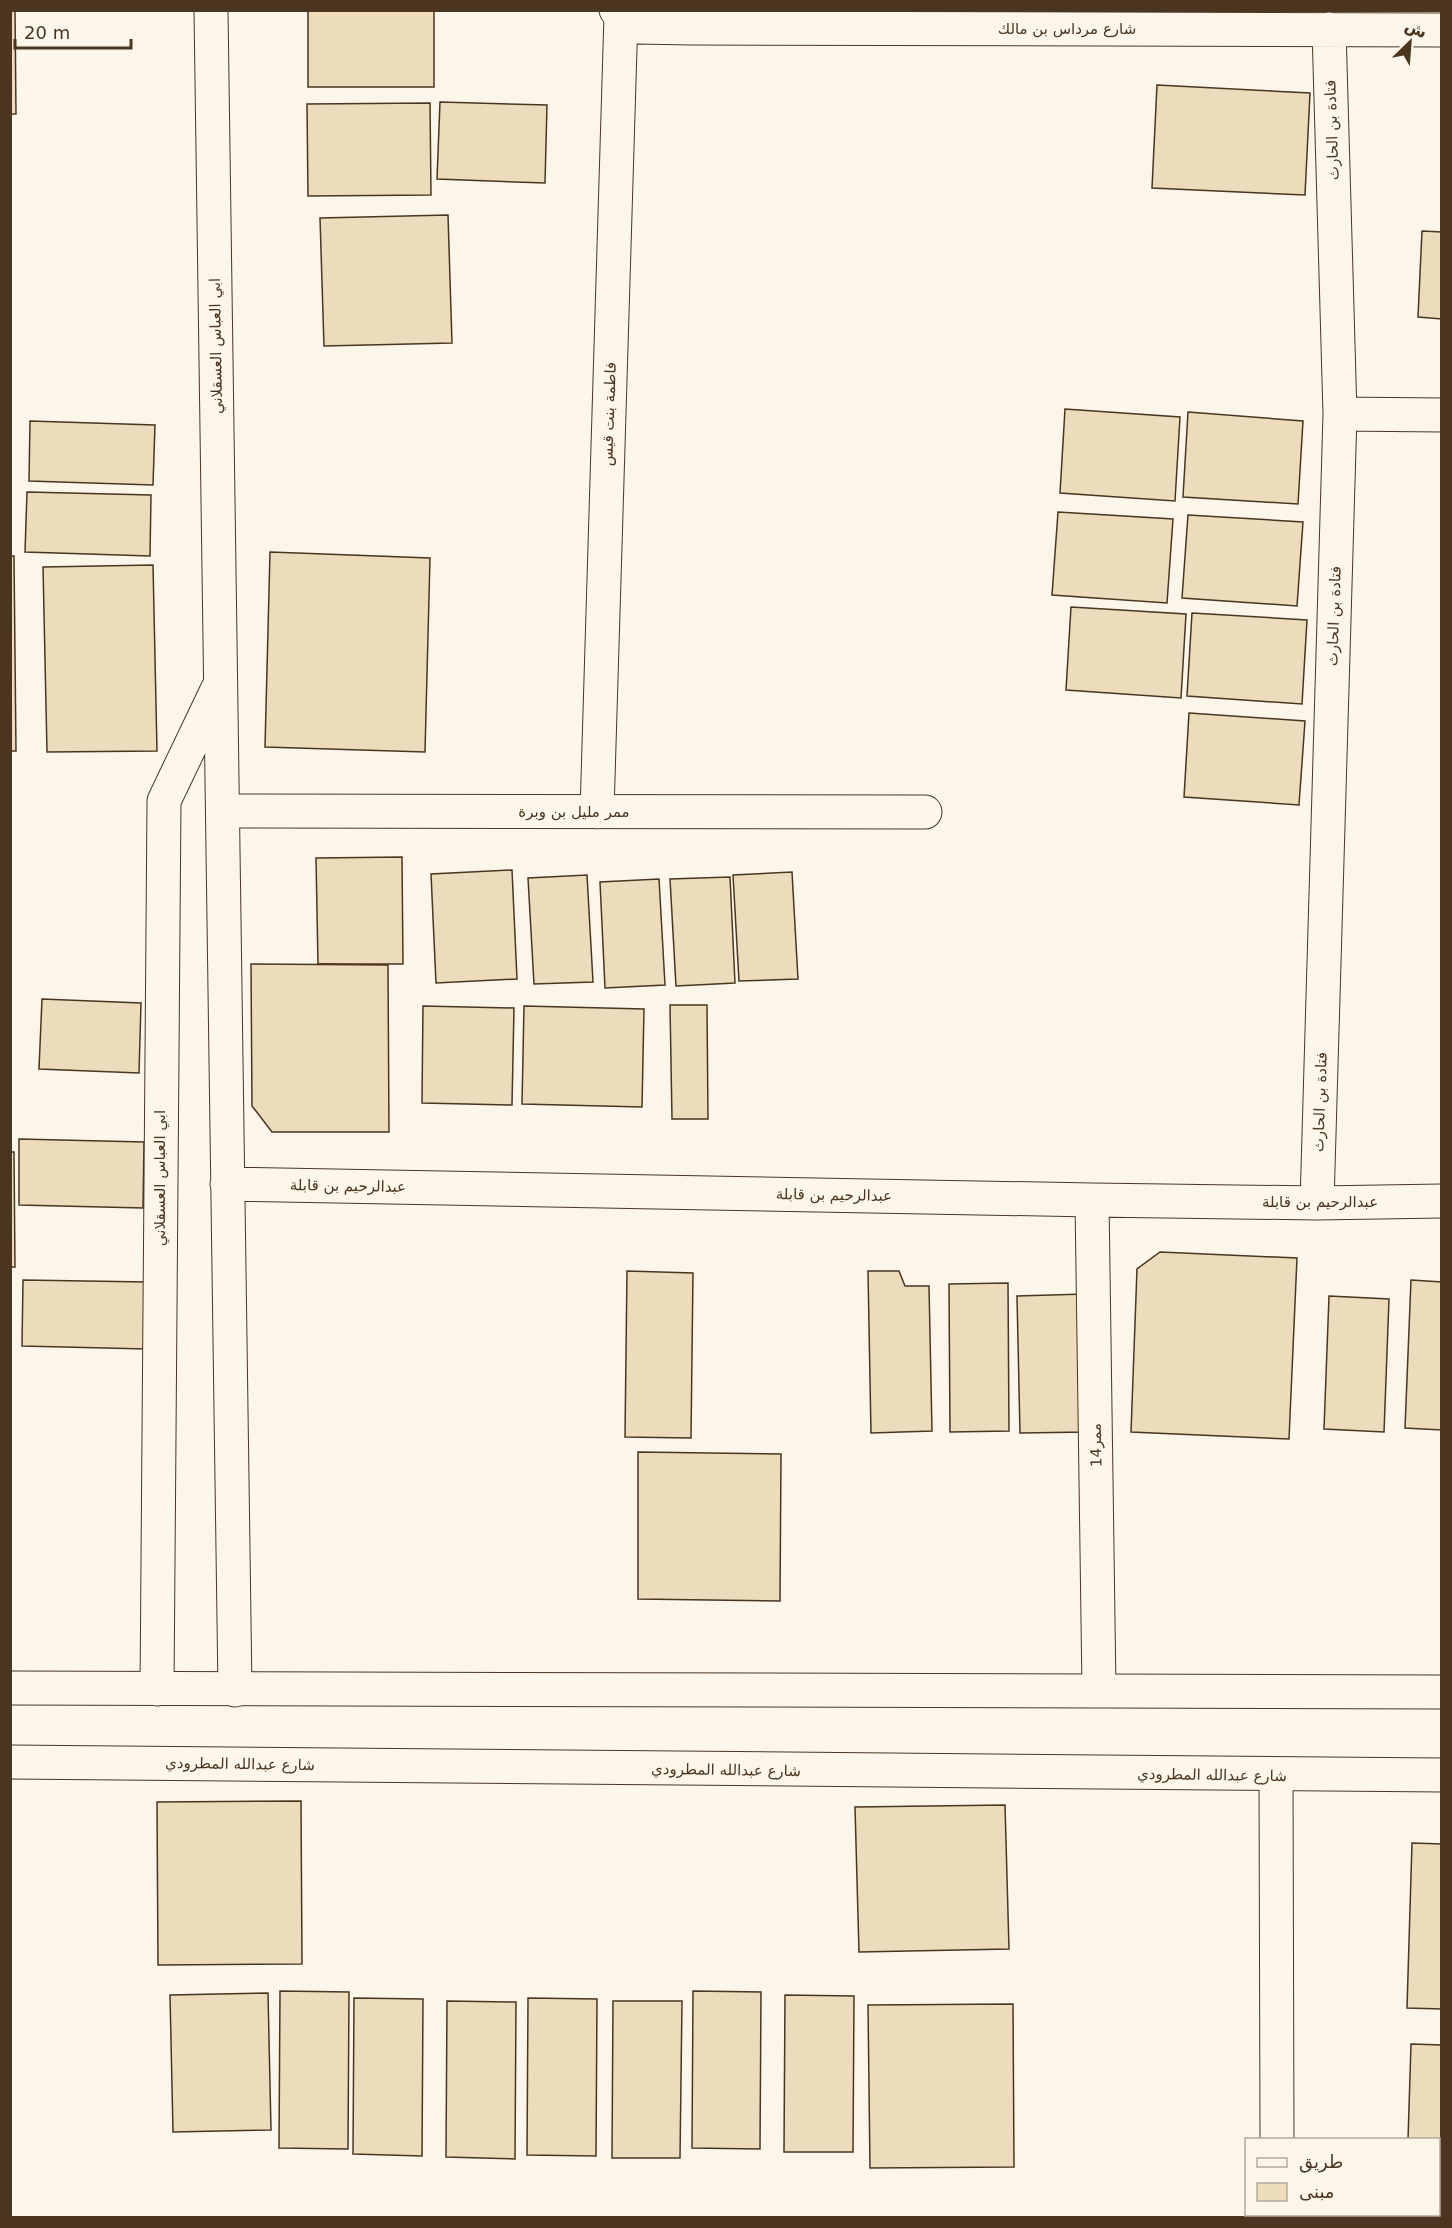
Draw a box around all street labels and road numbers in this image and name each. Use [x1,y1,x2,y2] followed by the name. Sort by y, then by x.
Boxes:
[998,20,1136,38] street label: شارع مرداس بن مالك
[1321,80,1343,180] street label: فتادة بن الحارث
[206,278,227,414] street label: ابي العباس العسقلاني
[598,362,620,466] street label: فاطمة بنت قيس
[1323,566,1345,666] street label: فتادة بن الحارث
[518,803,630,821] street label: ممر مليل بن وبرة
[1309,1052,1331,1152] street label: فتادة بن الحارث
[151,1110,170,1246] street label: ابي العباس العسقلاني
[290,1176,406,1196] street label: عبدالرحيم بن قابلة
[776,1185,892,1205] street label: عبدالرحيم بن قابلة
[1262,1193,1378,1211] street label: عبدالرحيم بن قابلة
[1087,1423,1105,1467] street label: ممر14
[165,1754,315,1775] street label: شارع عبدالله المطرودي
[651,1760,801,1781] street label: شارع عبدالله المطرودي
[1137,1765,1287,1786] street label: شارع عبدالله المطرودي

